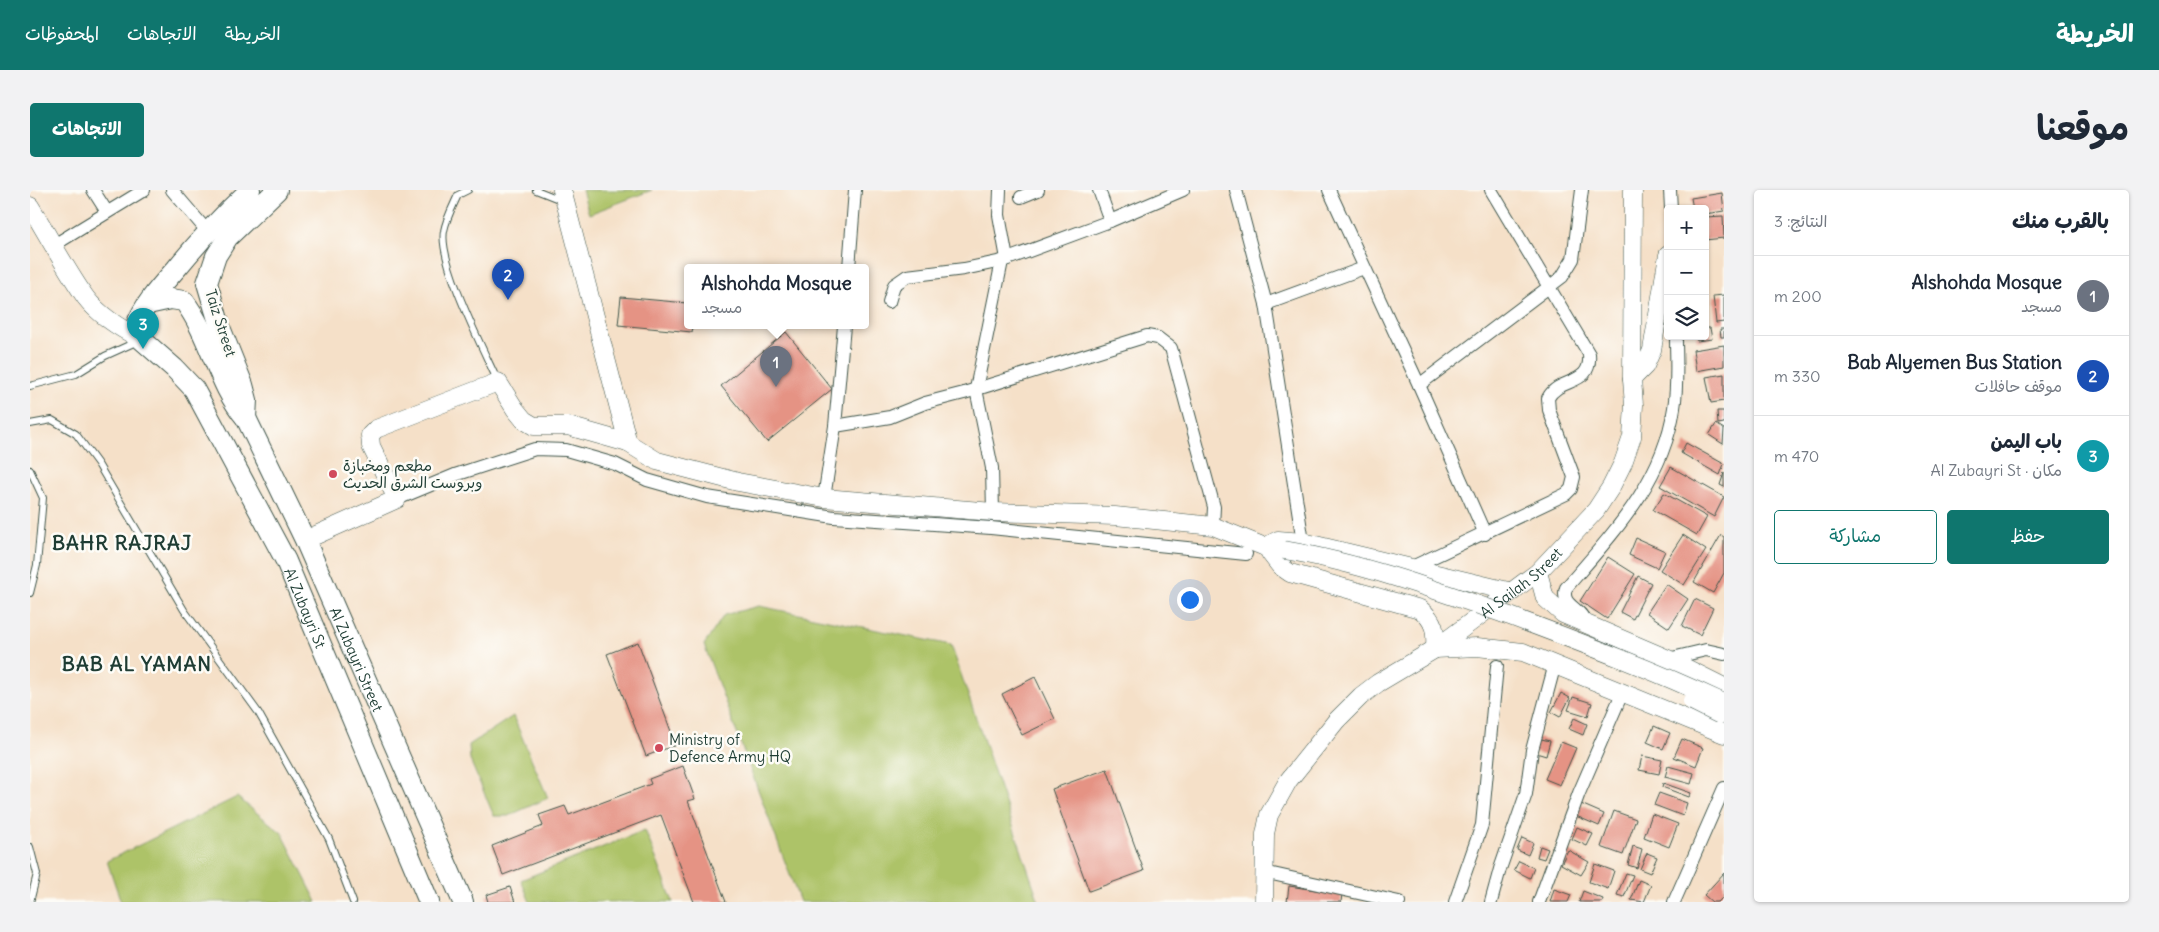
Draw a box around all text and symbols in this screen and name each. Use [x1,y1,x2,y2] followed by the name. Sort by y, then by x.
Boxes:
[2056,18,2134,48] text: الخريطة
[25,22,99,45] text: المحفوظات
[127,22,197,45] text: الاتجاهات
[225,22,281,45] text: الخريطة
[30,103,144,157] button: الاتجاهات
[2036,105,2129,149] text: موقعنا
[1664,205,1709,340] map controls
[1664,205,1709,250] button: +
[2012,207,2109,234] text: بالقرب منك
[1774,211,1827,231] text: النتائج: 3
[1664,250,1709,295] button: −
[492,259,524,300] pin: 2
[684,264,869,329] popup
[1911,270,2062,294] text: Alshohda Mosque
[701,271,852,295] text: Alshohda Mosque
[1774,286,1822,306] text: 200 m
[2090,286,2096,306] text: 1
[201,287,241,359] street label: Taiz Street
[1664,295,1709,340] button: layers
[2021,296,2062,316] text: مسجد
[701,297,742,317] text: مسجد
[127,308,159,349] pin: 3
[760,346,792,387] pin: 1
[1847,350,2062,374] text: Bab Alyemen Bus Station
[1774,366,1821,386] text: 330 m
[2089,366,2097,386] text: 2
[1974,376,2062,396] text: موقف حافلات
[1990,429,2062,453] text: باب اليمن
[1774,446,1819,466] text: 470 m
[2088,446,2098,466] text: 3
[343,456,482,493] place label: مطعم ومخبازة وبروست الشرق الحديث
[1930,460,2062,480] text: مكان · Al Zubayri St
[327,468,339,480] marker: مطعم ومخبازة وبروست الشرق الحديث
[1774,510,1937,564] button: مشاركة
[1947,510,2109,564] button: حفظ
[52,530,192,555] district label: BAHR RAJRAJ
[1476,543,1566,622] street label: Al Sailah Street
[280,565,331,651] street label: Al Zubayri St
[1177,587,1203,613] your location
[326,604,388,714] street label: Al Zubayri Street
[62,651,212,676] district label: BAB AL YAMAN
[669,730,791,766] place label: Ministry of Defence Army HQ
[653,742,665,754] marker: Ministry of Defence Army HQ

